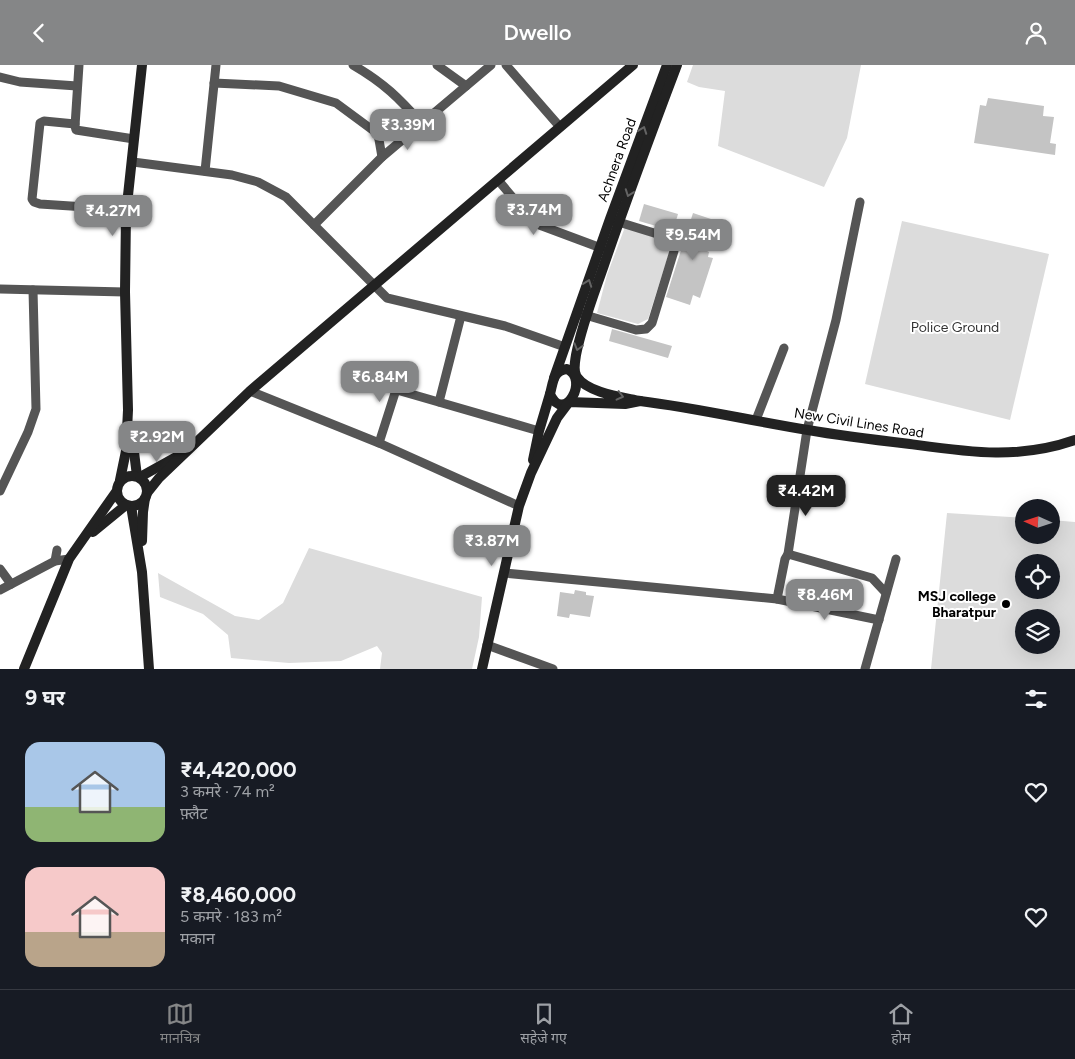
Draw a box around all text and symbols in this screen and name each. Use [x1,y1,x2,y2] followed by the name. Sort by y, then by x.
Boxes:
[25,19,53,47] icon: back
[503,19,572,46] text: Dwello
[1022,19,1050,47] icon: person
[367,109,449,151] pin: ₹3.39M
[381,115,435,134] text: ₹3.39M
[594,116,640,204] street label: Achnera Road
[637,126,647,135] one-way arrow
[625,188,635,197] one-way arrow
[493,193,575,236] pin: ₹3.74M
[72,195,154,237] pin: ₹4.27M
[506,200,562,219] text: ₹3.74M
[85,201,141,220] text: ₹4.27M
[652,219,734,261] pin: ₹9.54M
[665,225,721,244] text: ₹9.54M
[582,279,592,288] one-way arrow
[911,319,999,336] park label: Police Ground
[574,342,584,351] one-way arrow
[339,361,421,403] pin: ₹6.84M
[352,367,408,386] text: ₹6.84M
[615,391,623,401] one-way arrow
[793,404,925,442] street label: New Civil Lines Road
[116,421,198,463] pin: ₹2.92M
[129,427,185,446] text: ₹2.92M
[765,475,847,517] pin: ₹4.42M
[778,481,834,500] text: ₹4.42M
[1015,499,1060,544] north arrow
[1015,499,1060,654] map controls
[451,525,533,567] pin: ₹3.87M
[465,531,519,550] text: ₹3.87M
[1015,554,1060,599] button: locate
[784,579,866,621] pin: ₹8.46M
[797,585,853,604] text: ₹8.46M
[918,588,997,621] place label: MSJ college Bharatpur
[1000,598,1012,610] marker: MSJ college Bharatpur
[1015,609,1060,654] button: layers
[25,685,65,710] text: 9 घर
[1022,685,1050,713] icon: filters
[180,757,297,782] text: ₹4,420,000
[65,762,125,822] icon: home
[1022,778,1050,806] icon: heart
[180,782,275,801] text: 3 कमरे · 74 m²
[180,804,208,823] text: फ़्लैट
[180,882,296,907] text: ₹8,460,000
[65,887,125,947] icon: home
[1022,903,1050,931] icon: heart
[180,907,282,926] text: 5 कमरे · 183 m²
[180,929,215,948] text: मकान
[160,1000,200,1049] tab: मानचित्र
[520,1000,567,1049] tab: सहेजे गए
[887,1000,915,1049] tab: होम

